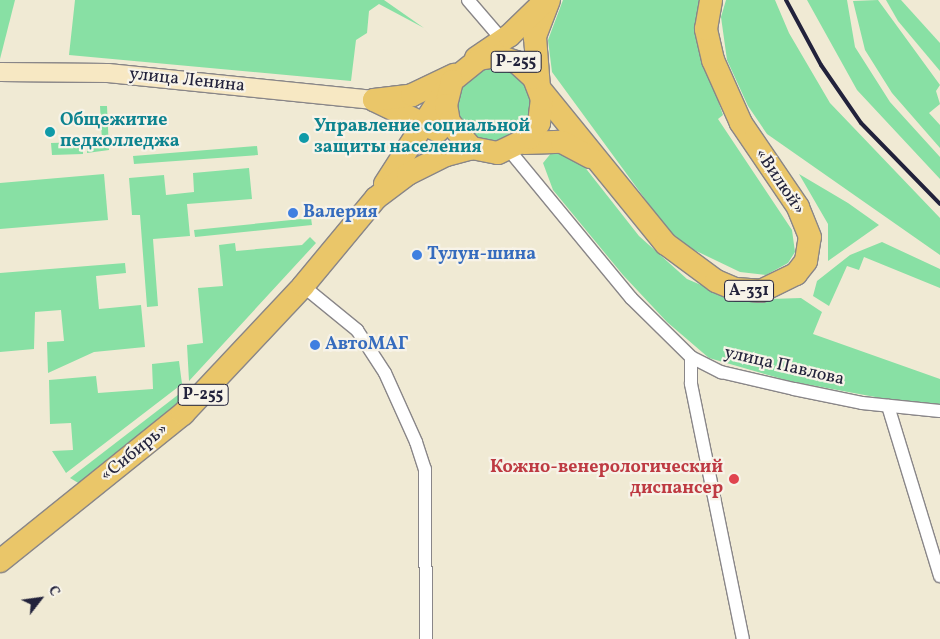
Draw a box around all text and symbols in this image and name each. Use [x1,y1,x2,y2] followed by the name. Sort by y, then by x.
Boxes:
[490,48,542,76] road number: Р-255
[128,64,246,98] street label: улица Ленина
[60,111,180,154] place label: Общежитие педколледжа
[314,117,530,160] place label: Управление социальной защиты населения
[44,126,56,138] marker: Общежитие педколледжа
[298,132,310,144] marker: Управление социальной защиты населения
[749,145,809,219] street label: «Вилюй»
[303,202,378,224] place label: Валерия
[287,207,299,219] marker: Валерия
[427,244,536,266] place label: Тулун-шина
[411,249,423,261] marker: Тулун-шина
[724,278,774,304] road number: А-331
[325,334,408,356] place label: АвтоМАГ
[309,339,321,351] marker: АвтоМАГ
[722,343,846,391] street label: улица Павлова
[177,382,229,408] road number: Р-255
[97,419,173,487] street label: «Сибирь»
[490,458,723,500] place label: Кожно-венерологический диспансер
[727,472,741,486] marker: Кожно-венерологический диспансер
[15,574,65,624] north arrow
[43,583,64,600] text: С

